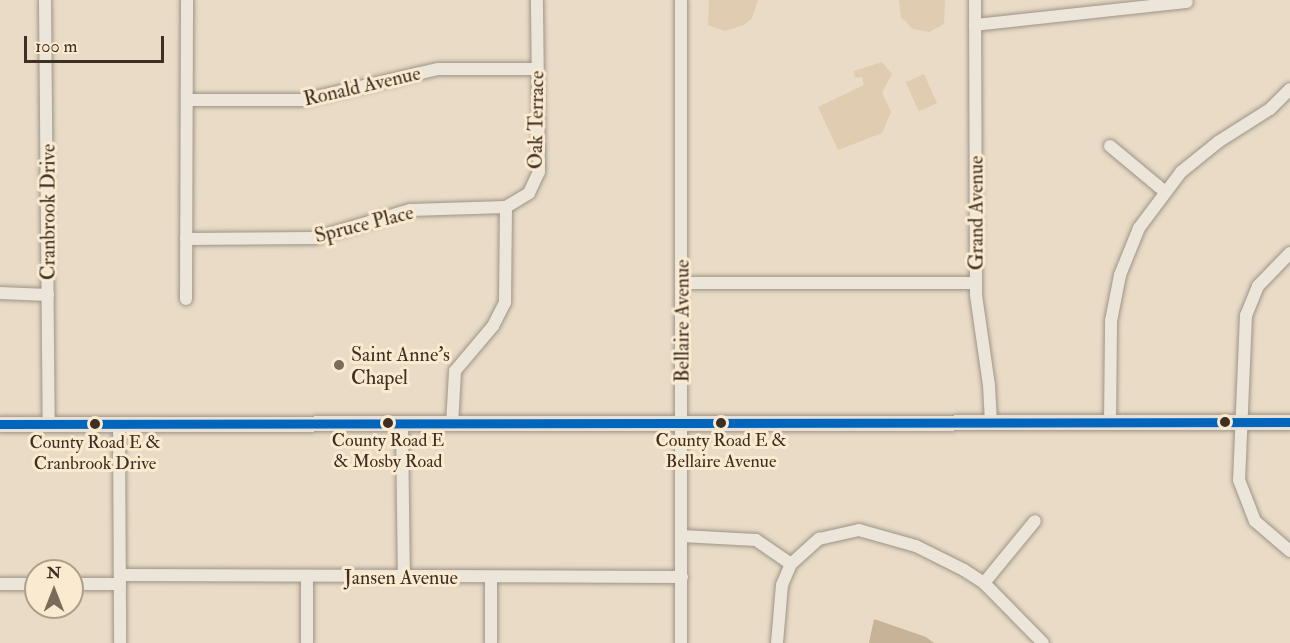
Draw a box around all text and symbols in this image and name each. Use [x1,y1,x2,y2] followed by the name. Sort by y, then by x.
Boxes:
[27,24,166,62] scale bar
[35,35,78,58] text: 100 m
[301,61,423,111] street label: Ronald Avenue
[523,71,549,169] street label: Oak Terrace
[36,144,60,280] street label: Cranbrook Drive
[964,156,988,270] street label: Grand Avenue
[312,200,416,248] street label: Spruce Place
[670,259,694,383] street label: Bellaire Avenue
[351,342,450,389] place label: Saint Anne's Chapel
[332,358,346,372] marker: Saint Anne's Chapel
[1219,416,1231,428] unlabelled marker
[382,417,394,429] marker: County Road E & Mosby Road
[715,417,727,429] marker: County Road E & Bellaire Avenue
[89,418,101,430] marker: County Road E & Cranbrook Drive
[332,431,444,474] place label: County Road E & Mosby Road
[655,431,787,474] place label: County Road E & Bellaire Avenue
[29,433,161,476] place label: County Road E & Cranbrook Drive
[24,559,84,619] north arrow
[47,563,61,583] text: N
[344,565,458,589] street label: Jansen Avenue

